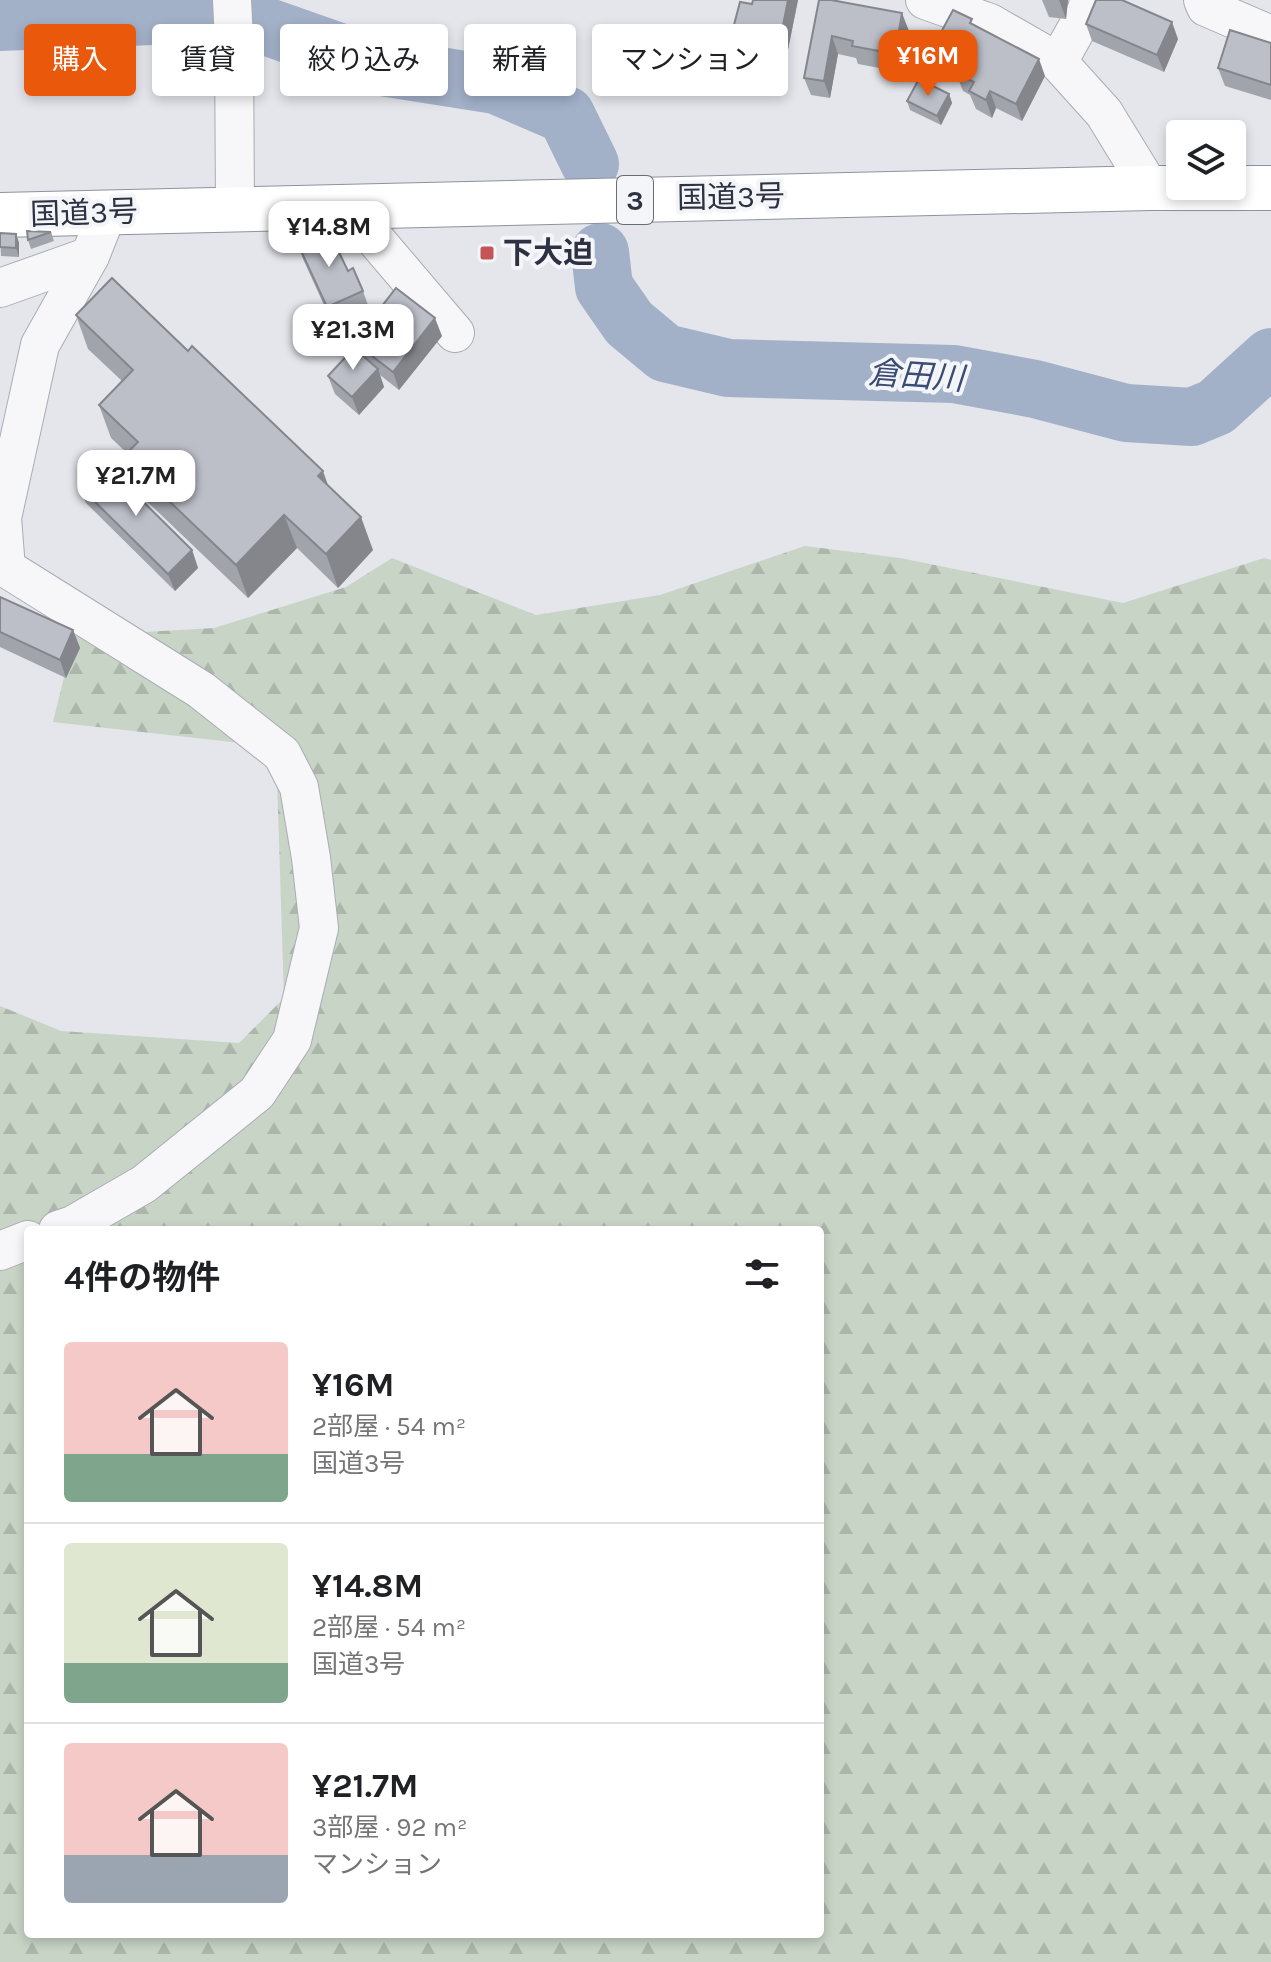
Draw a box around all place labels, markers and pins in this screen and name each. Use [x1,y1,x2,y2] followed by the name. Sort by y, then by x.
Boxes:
[881,30,975,98] pin: ¥16M
[264,201,394,269] pin: ¥14.8M
[503,235,593,271] place label: 下大迫
[478,244,496,262] marker: 下大迫
[288,304,418,372] pin: ¥21.3M
[71,450,201,518] pin: ¥21.7M

